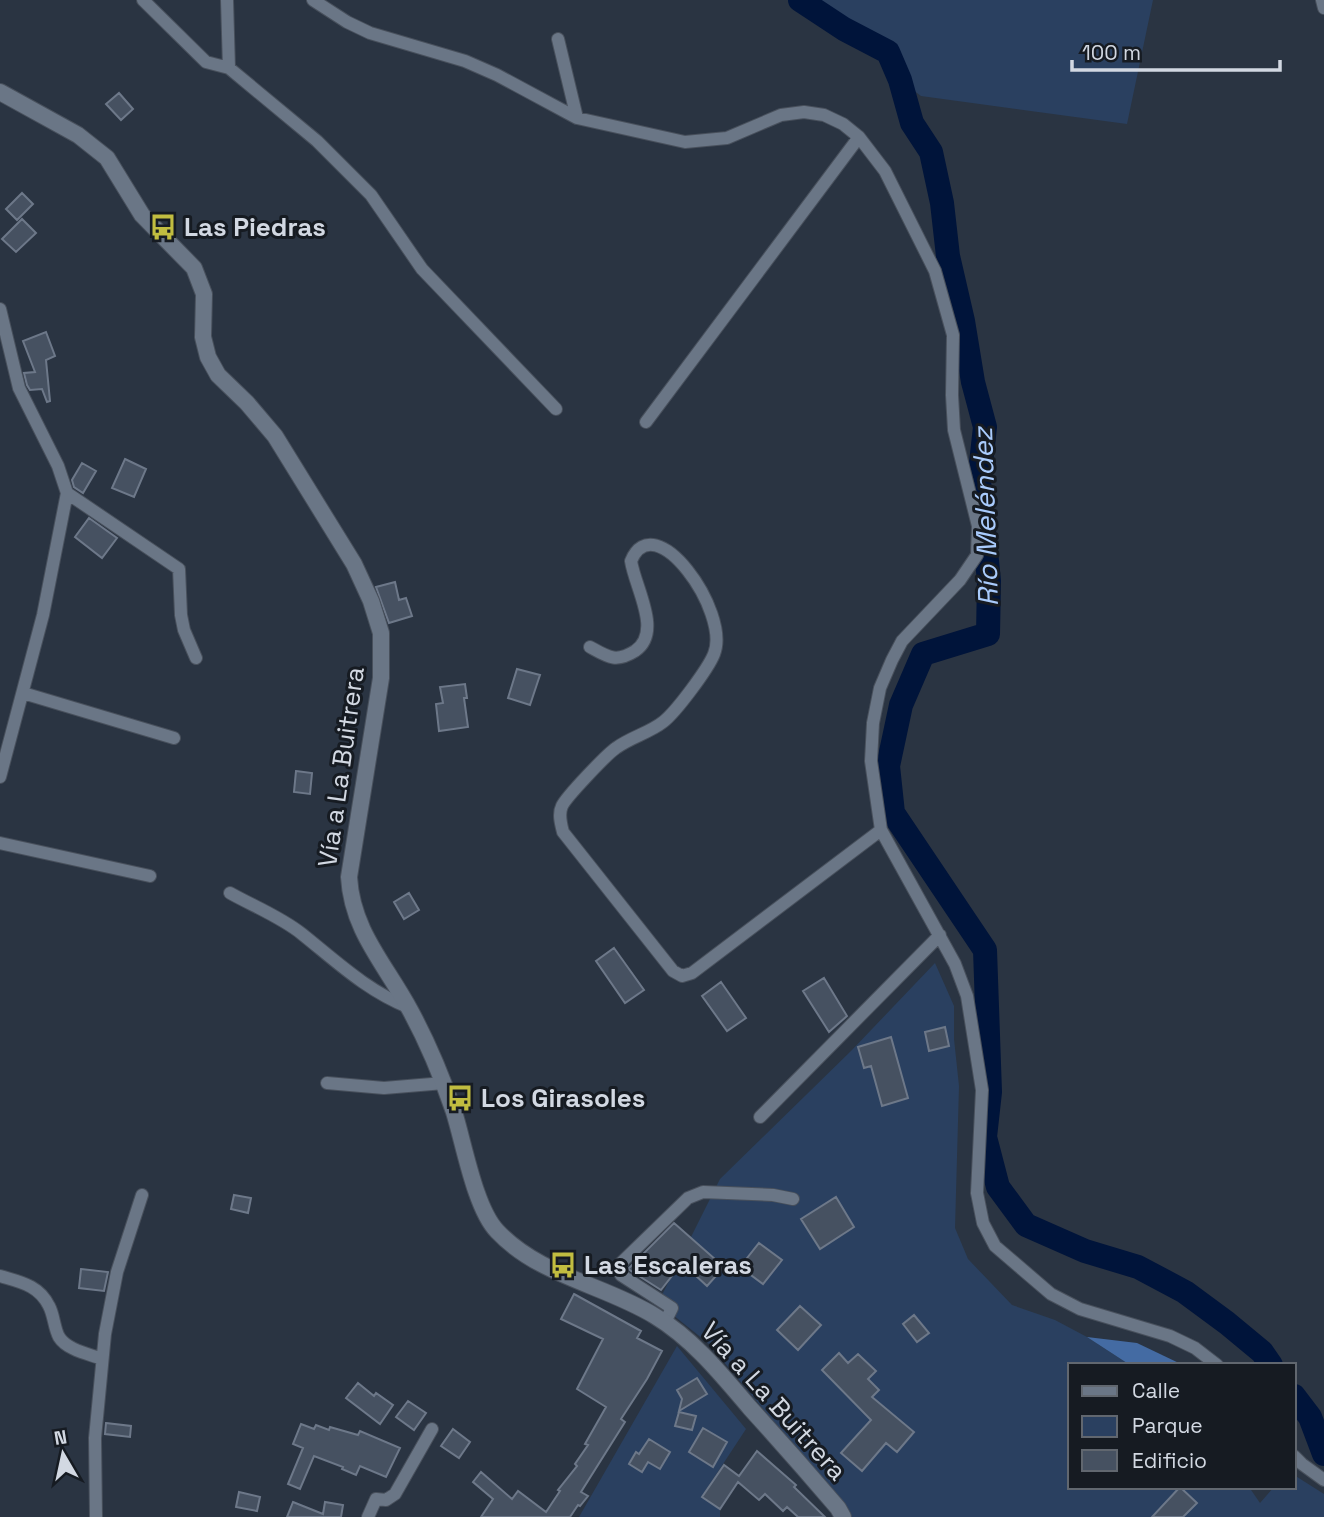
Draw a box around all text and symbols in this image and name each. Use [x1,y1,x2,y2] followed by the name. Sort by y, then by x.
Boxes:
[1072,28,1280,72] scale bar
[1082,39,1141,66] text: 100 m
[184,210,326,244] place label: Las Piedras
[148,212,178,242] bus stop icon: Las Piedras
[964,424,1006,607] water label: Río Meléndez
[310,665,372,869] street label: Vía a La Buitrera
[481,1081,645,1115] place label: Los Girasoles
[445,1083,475,1113] bus stop icon: Los Girasoles
[584,1248,752,1282] place label: Las Escaleras
[548,1250,578,1280] bus stop icon: Las Escaleras
[694,1315,854,1487] street label: Vía a La Buitrera
[1068,1363,1296,1489] legend
[1132,1377,1180,1404] text: Calle
[1132,1412,1203,1439] text: Parque
[28,1419,98,1489] north arrow
[52,1424,69,1451] text: N
[1132,1447,1207,1474] text: Edificio

